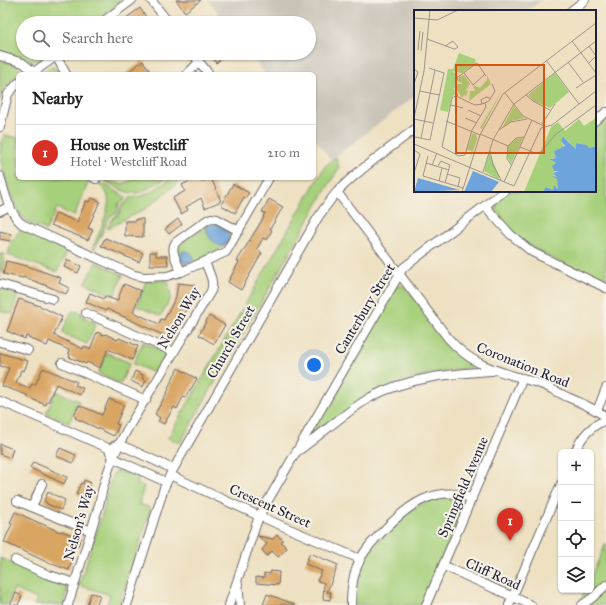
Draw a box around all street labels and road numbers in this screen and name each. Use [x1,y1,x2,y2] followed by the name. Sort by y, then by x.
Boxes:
[331,261,399,357] street label: Canterbury Street
[154,284,204,352] street label: Nelson Way
[203,302,259,381] street label: Church Street
[474,339,572,391] street label: Coronation Road
[434,434,492,540] street label: Springfield Avenue
[227,480,314,532] street label: Crescent Street
[60,483,98,563] street label: Nelson’s Way
[463,554,523,594] street label: Cliff Road

